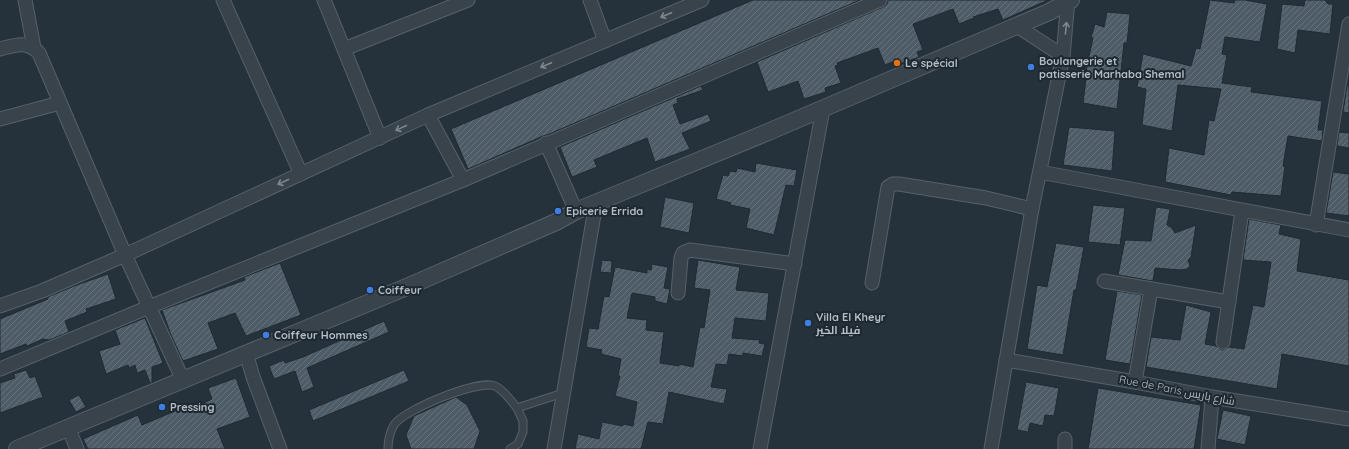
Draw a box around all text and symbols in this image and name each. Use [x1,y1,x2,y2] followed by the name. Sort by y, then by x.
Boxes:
[661,12,673,19] one-way arrow
[1062,22,1070,35] one-way arrow
[1039,54,1184,81] place label: Boulangerie et patisserie Marhaba Shemal
[905,56,958,70] place label: Le spécial
[892,58,902,68] marker: Le spécial
[541,62,553,70] one-way arrow
[1026,62,1036,72] marker: Boulangerie et patisserie Marhaba Shemal
[396,125,408,132] one-way arrow
[278,179,290,186] one-way arrow
[566,204,643,218] place label: Epicerie Errida
[553,206,563,216] marker: Epicerie Errida
[378,283,422,297] place label: Coiffeur
[365,285,375,295] marker: Coiffeur
[815,310,886,337] place label: Villa El Kheyr فيلا الخير
[803,318,813,328] marker: Villa El Kheyr فيلا الخير
[274,328,368,342] place label: Coiffeur Hommes
[261,330,271,340] marker: Coiffeur Hommes
[1118,372,1236,409] street label: Rue de Paris شارع باريس
[170,400,214,414] place label: Pressing
[157,402,167,412] marker: Pressing

